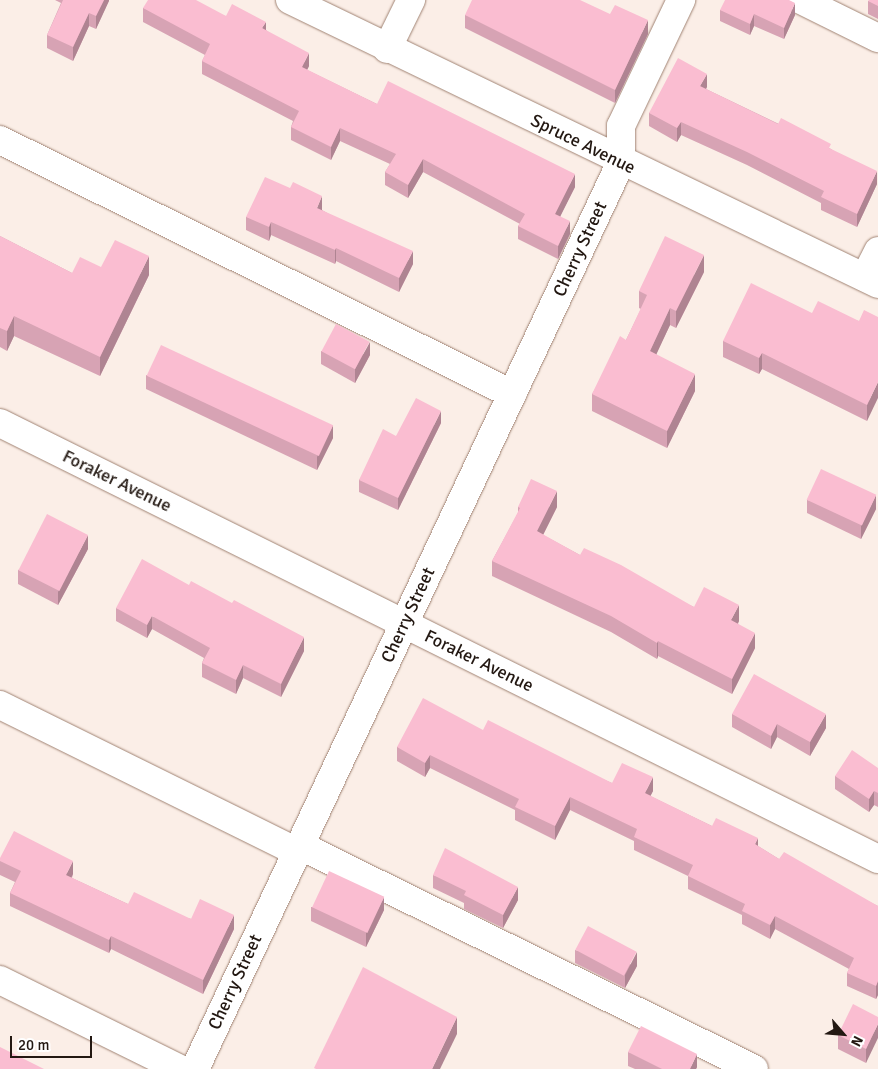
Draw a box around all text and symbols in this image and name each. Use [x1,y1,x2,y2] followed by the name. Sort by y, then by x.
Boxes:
[527,109,639,179] street label: Spruce Avenue
[549,198,611,300] street label: Cherry Street
[59,445,175,517] street label: Foraker Avenue
[377,564,439,666] street label: Cherry Street
[421,625,537,697] street label: Foraker Avenue
[204,931,266,1033] street label: Cherry Street
[818,1009,868,1059] north arrow
[12,1026,95,1058] scale bar
[847,1033,867,1049] text: N
[18,1036,49,1054] text: 20 m

